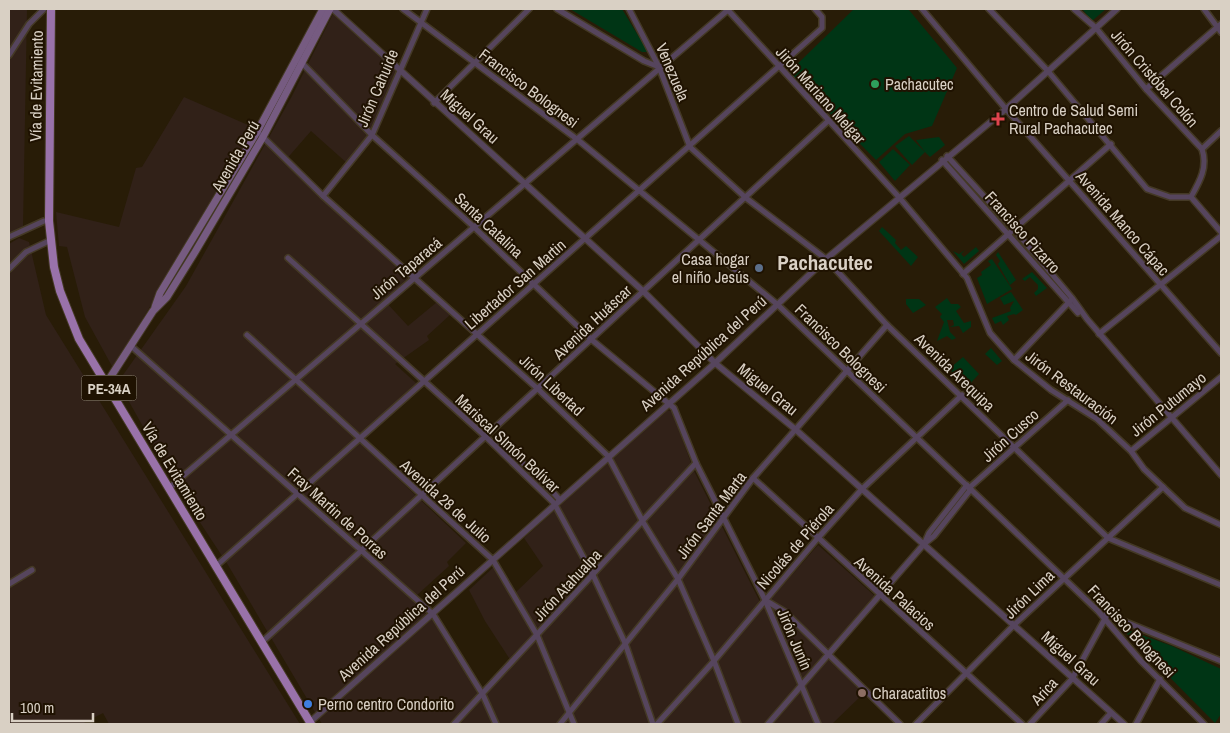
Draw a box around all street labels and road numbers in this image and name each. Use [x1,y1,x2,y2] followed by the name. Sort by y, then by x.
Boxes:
[1106,24,1204,132] street label: Jirón Cristóbal Colón
[24,30,48,142] street label: Vía de Evitamiento
[651,39,695,105] street label: Venezuela
[771,41,871,149] street label: Jirón Mariano Melgar
[475,43,583,133] street label: Francisco Bolognesi
[351,46,403,130] street label: Jirón Cahuide
[436,84,504,148] street label: Miguel Grau
[205,116,264,197] street label: Avenida Perú
[1071,165,1175,281] street label: Avenida Manco Cápac
[980,186,1066,278] street label: Francisco Pizarro
[450,187,529,263] street label: Santa Catalina
[366,231,447,304] street label: Jirón Taparacá
[460,234,570,334] street label: Libertador San Martin
[547,279,637,365] street label: Avenida Huáscar
[634,290,771,416] street label: Avenida República del Perú
[790,299,892,397] street label: Francisco Bolognesi
[909,327,1001,417] street label: Avenida Arequipa
[1021,345,1123,429] street label: Jirón Restauración
[515,349,589,421] street label: Jirón Libertad
[733,358,803,420] street label: Miguel Grau
[1125,367,1211,441] street label: Jirón Putumayo
[82,376,136,400] road number: PE-34A
[451,389,566,498] street label: Mariscal SImón Bolívar
[977,403,1043,467] street label: Jirón Cusco
[137,418,213,524] street label: Vía de Evitamiento
[395,453,496,548] street label: Avenida 28 de Julio
[283,462,393,564] street label: Fray Martin de Porras
[671,466,752,563] street label: Jirón Santa Marta
[752,498,839,594] street label: Nicolás de Piérola
[528,544,607,626] street label: Jirón Atahualpa
[849,550,940,635] street label: Avenida Palacios
[332,560,469,686] street label: Avenida República del Perú
[999,564,1059,623] street label: Jirón Lima
[1083,580,1181,682] street label: Francisco Bolognesi
[772,605,818,673] street label: Jirón Junín
[1037,626,1105,690] street label: Miguel Grau
[1025,672,1063,710] street label: Arica

